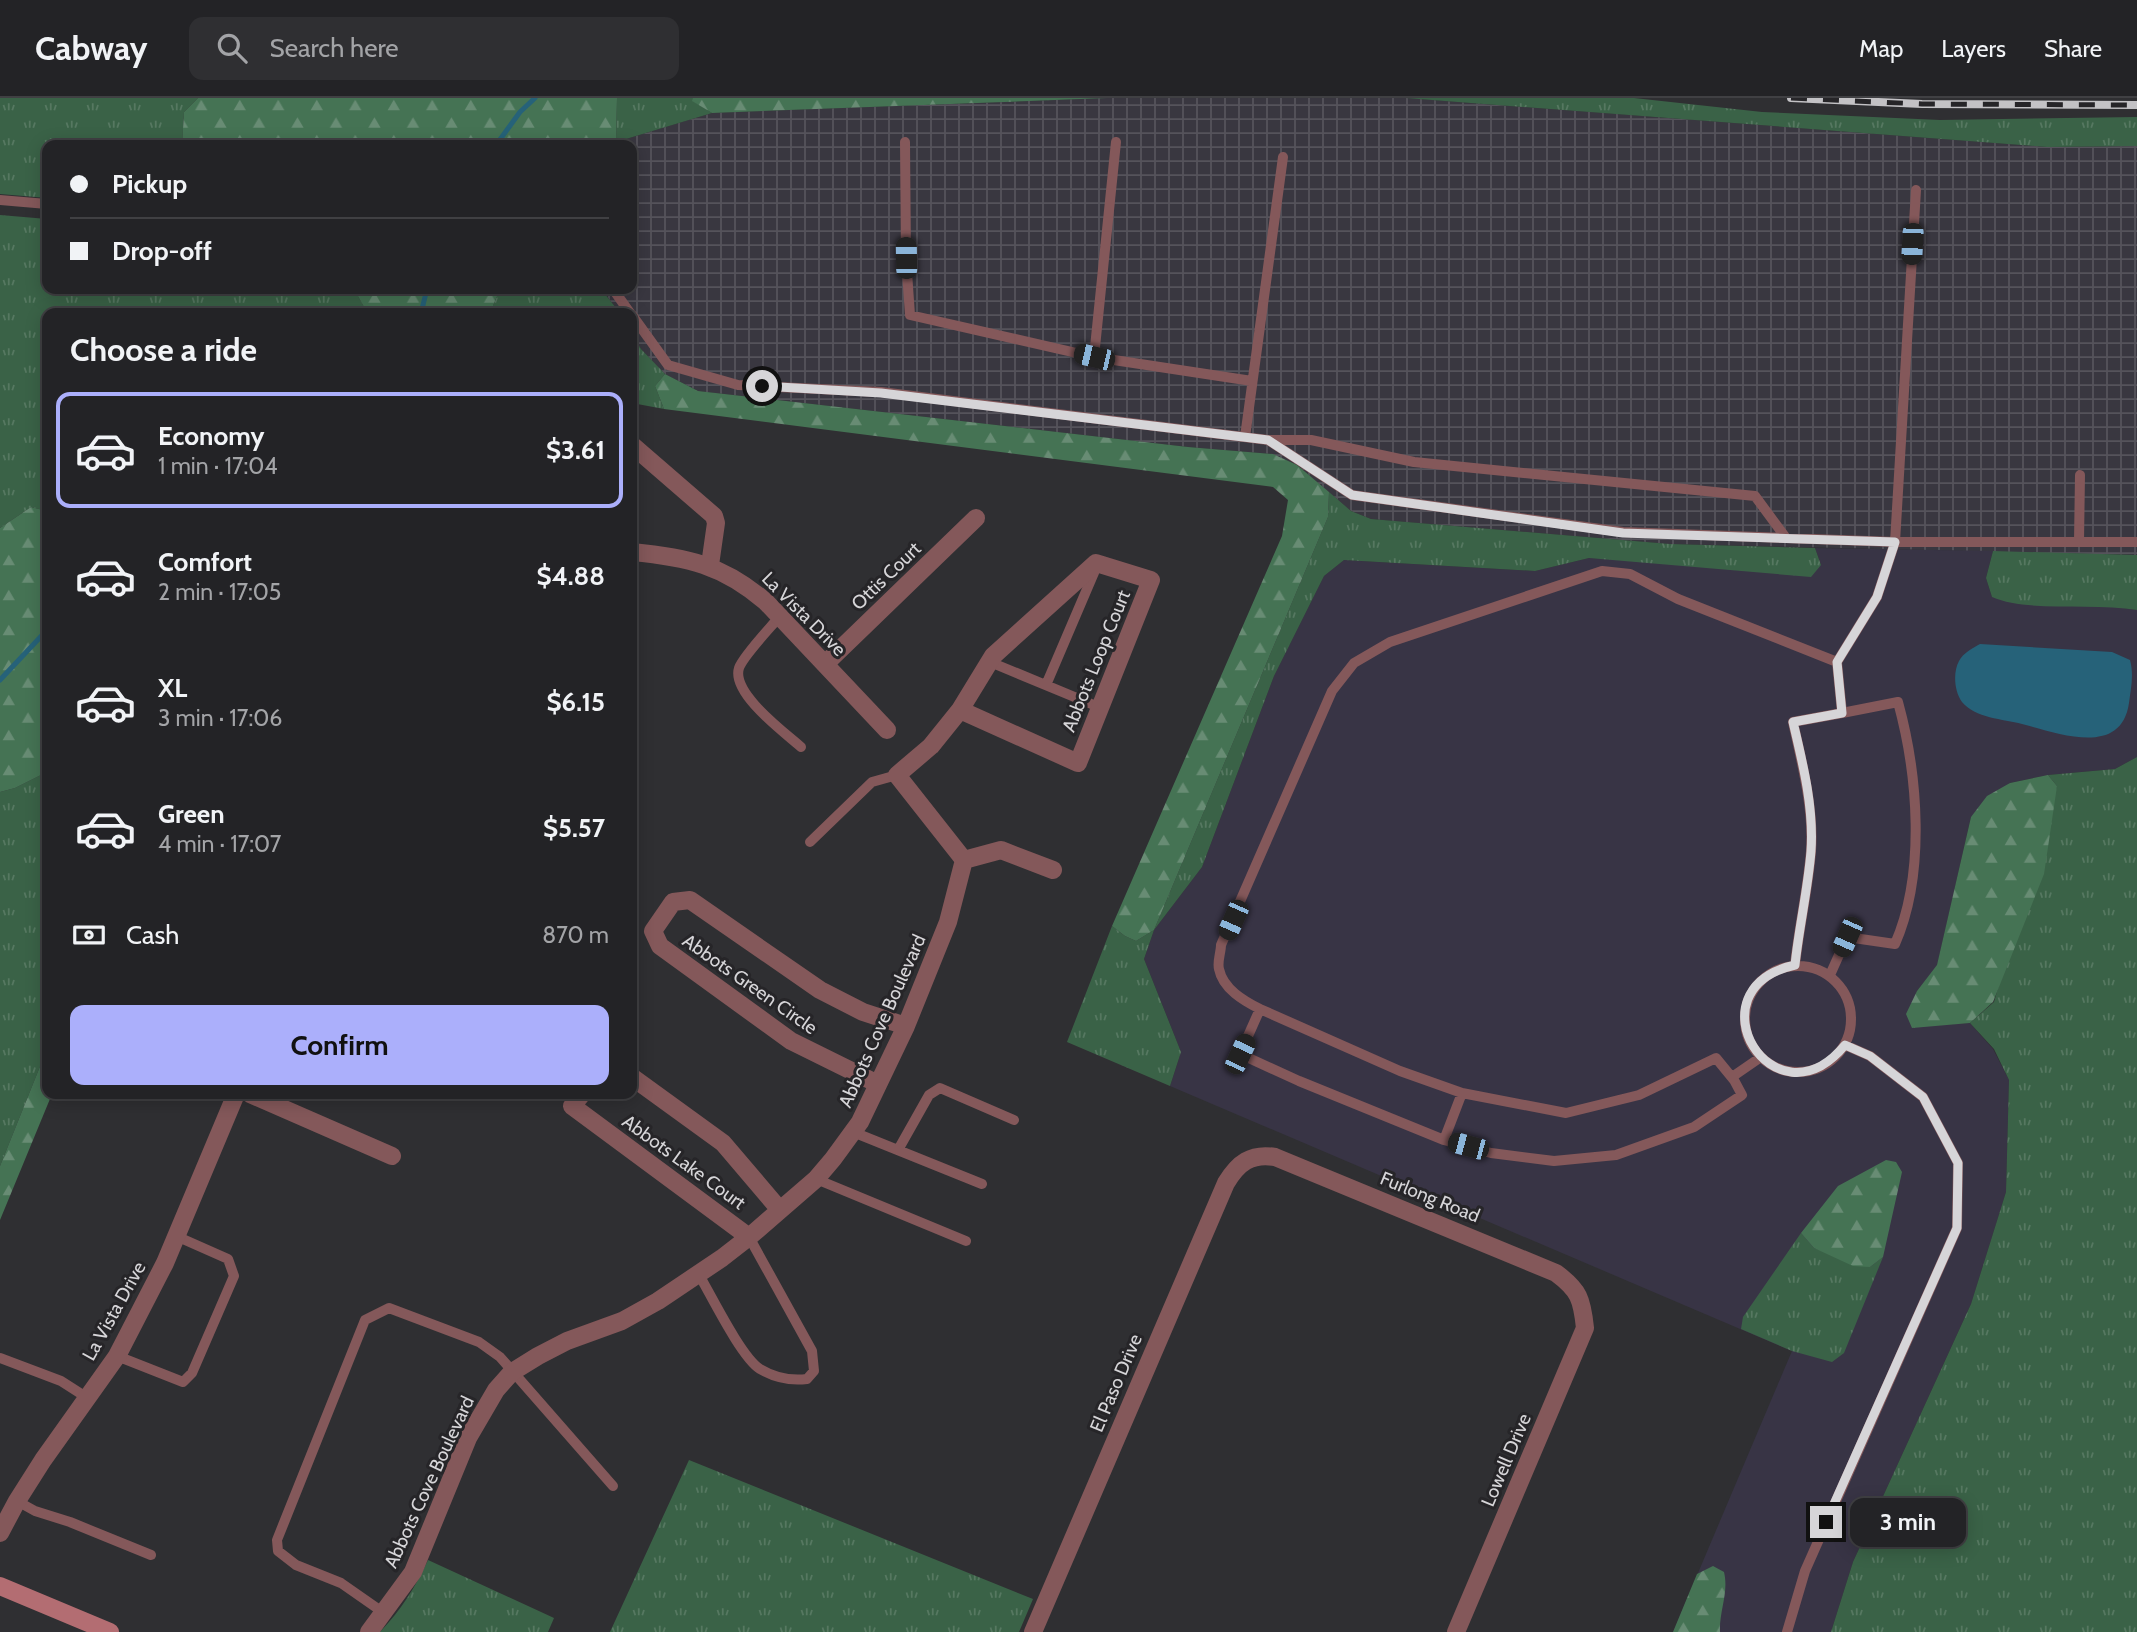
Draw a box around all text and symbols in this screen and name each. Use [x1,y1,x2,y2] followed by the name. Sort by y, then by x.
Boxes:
[189,17,679,80] search box
[35,28,147,68] text: Cabway
[213,29,251,67] icon: search
[269,32,399,64] text: Search here
[1859,34,1903,63] text: Map
[1941,34,2006,63] text: Layers
[2044,34,2102,63] text: Share
[112,168,187,200] text: Pickup
[1901,222,1924,266] car
[112,235,212,267] text: Drop-off
[896,237,917,279] car
[70,330,257,369] text: Choose a ride
[1072,342,1117,372] car
[746,370,778,402] route start
[74,419,137,482] icon: car
[158,420,264,452] text: Economy
[546,434,605,466] text: $3.61
[158,452,278,480] text: 1 min · 17:04
[846,537,926,615] street label: Ottis Court
[74,545,137,608] icon: car
[158,546,252,578] text: Comfort
[537,560,605,592] text: $4.88
[757,567,851,661] street label: La Vista Drive
[158,578,281,606] text: 2 min · 17:05
[1057,586,1135,735] street label: Abbots Loop Court
[74,671,137,734] icon: car
[158,672,187,704] text: XL
[546,686,605,718] text: $6.15
[158,704,282,732] text: 3 min · 17:06
[74,797,137,860] icon: car
[158,798,225,830] text: Green
[543,812,605,844] text: $5.57
[158,830,281,858] text: 4 min · 17:07
[1215,897,1252,943] car
[1829,914,1866,960] car
[70,916,108,954] icon: cash
[126,919,179,951] text: Cash
[542,921,609,949] text: 870 m
[678,929,822,1039] street label: Abbots Green Circle
[833,931,931,1111] street label: Abbots Cove Boulevard
[70,1005,609,1085] button: Confirm
[1222,1031,1259,1077] car
[618,1110,751,1215] street label: Abbots Lake Court
[1445,1130,1492,1162] car
[1377,1167,1483,1227] street label: Furlong Road
[77,1257,151,1365] street label: La Vista Drive
[1085,1330,1147,1435] street label: El Paso Drive
[379,1392,479,1572] street label: Abbots Cove Boulevard
[1476,1410,1536,1510] street label: Lowell Drive
[1850,1498,1966,1546] callout: 3 min
[1810,1506,1842,1538] route end
[1880,1508,1936,1536] text: 3 min

